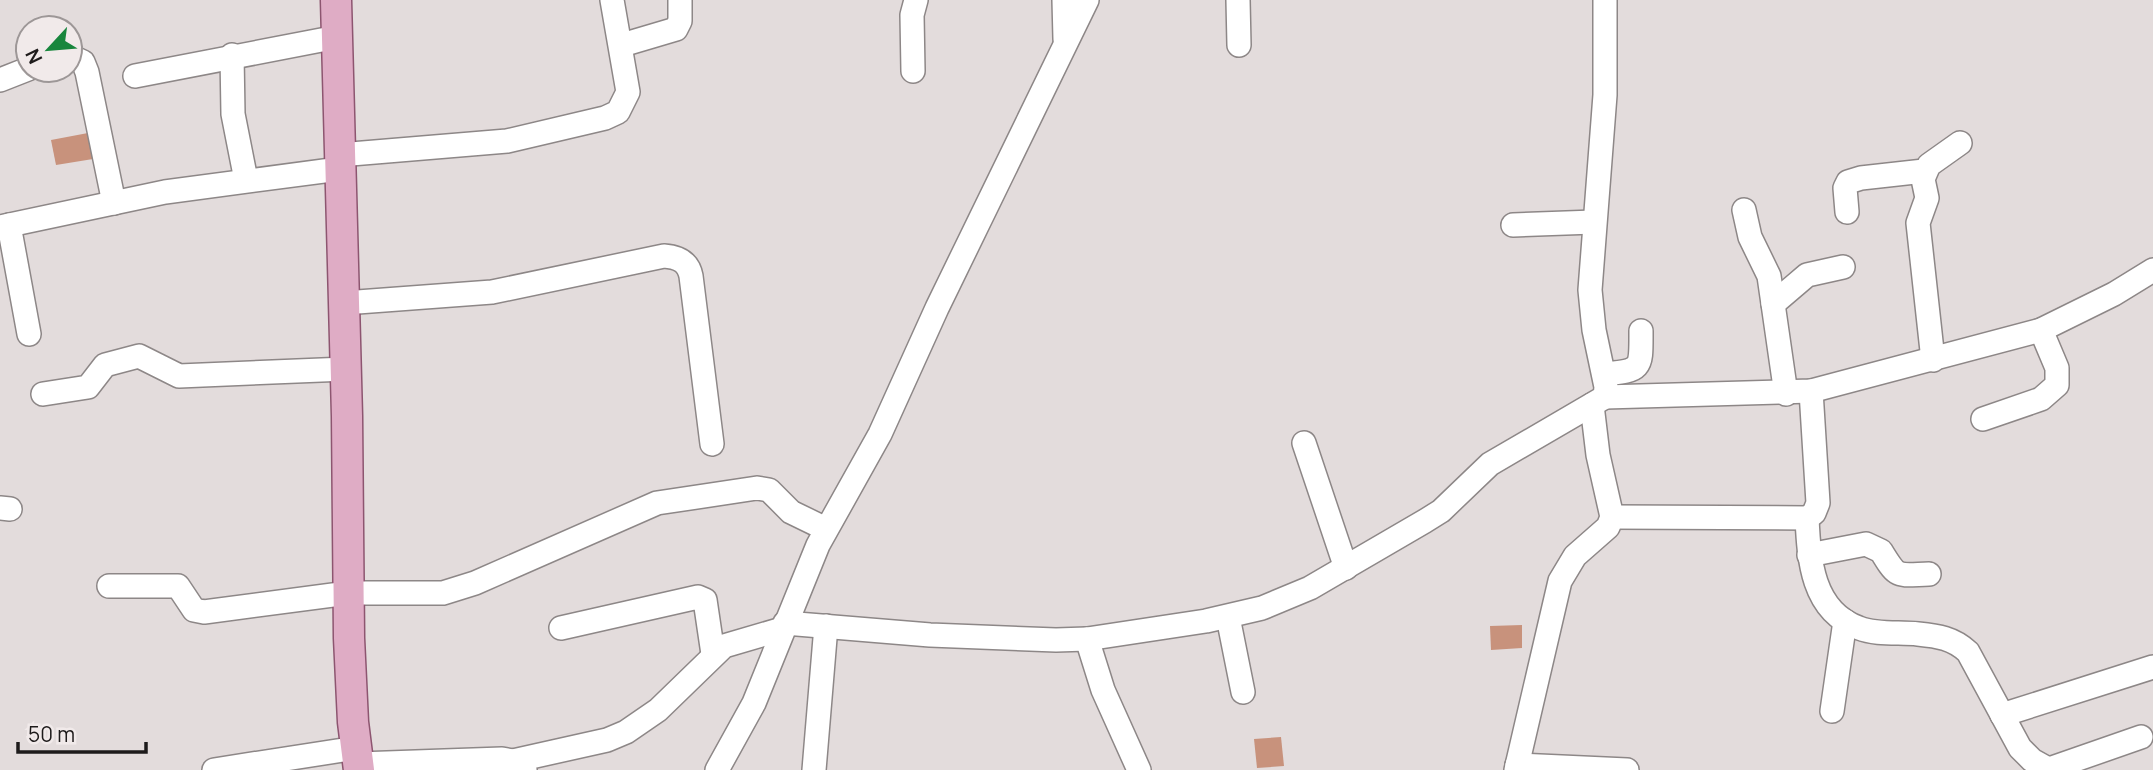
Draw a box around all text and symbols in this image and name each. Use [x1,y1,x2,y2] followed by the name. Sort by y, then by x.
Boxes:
[14,14,84,84] north arrow
[19,45,48,68] text: N
[18,710,145,754] scale bar
[28,720,75,748] text: 50 m

